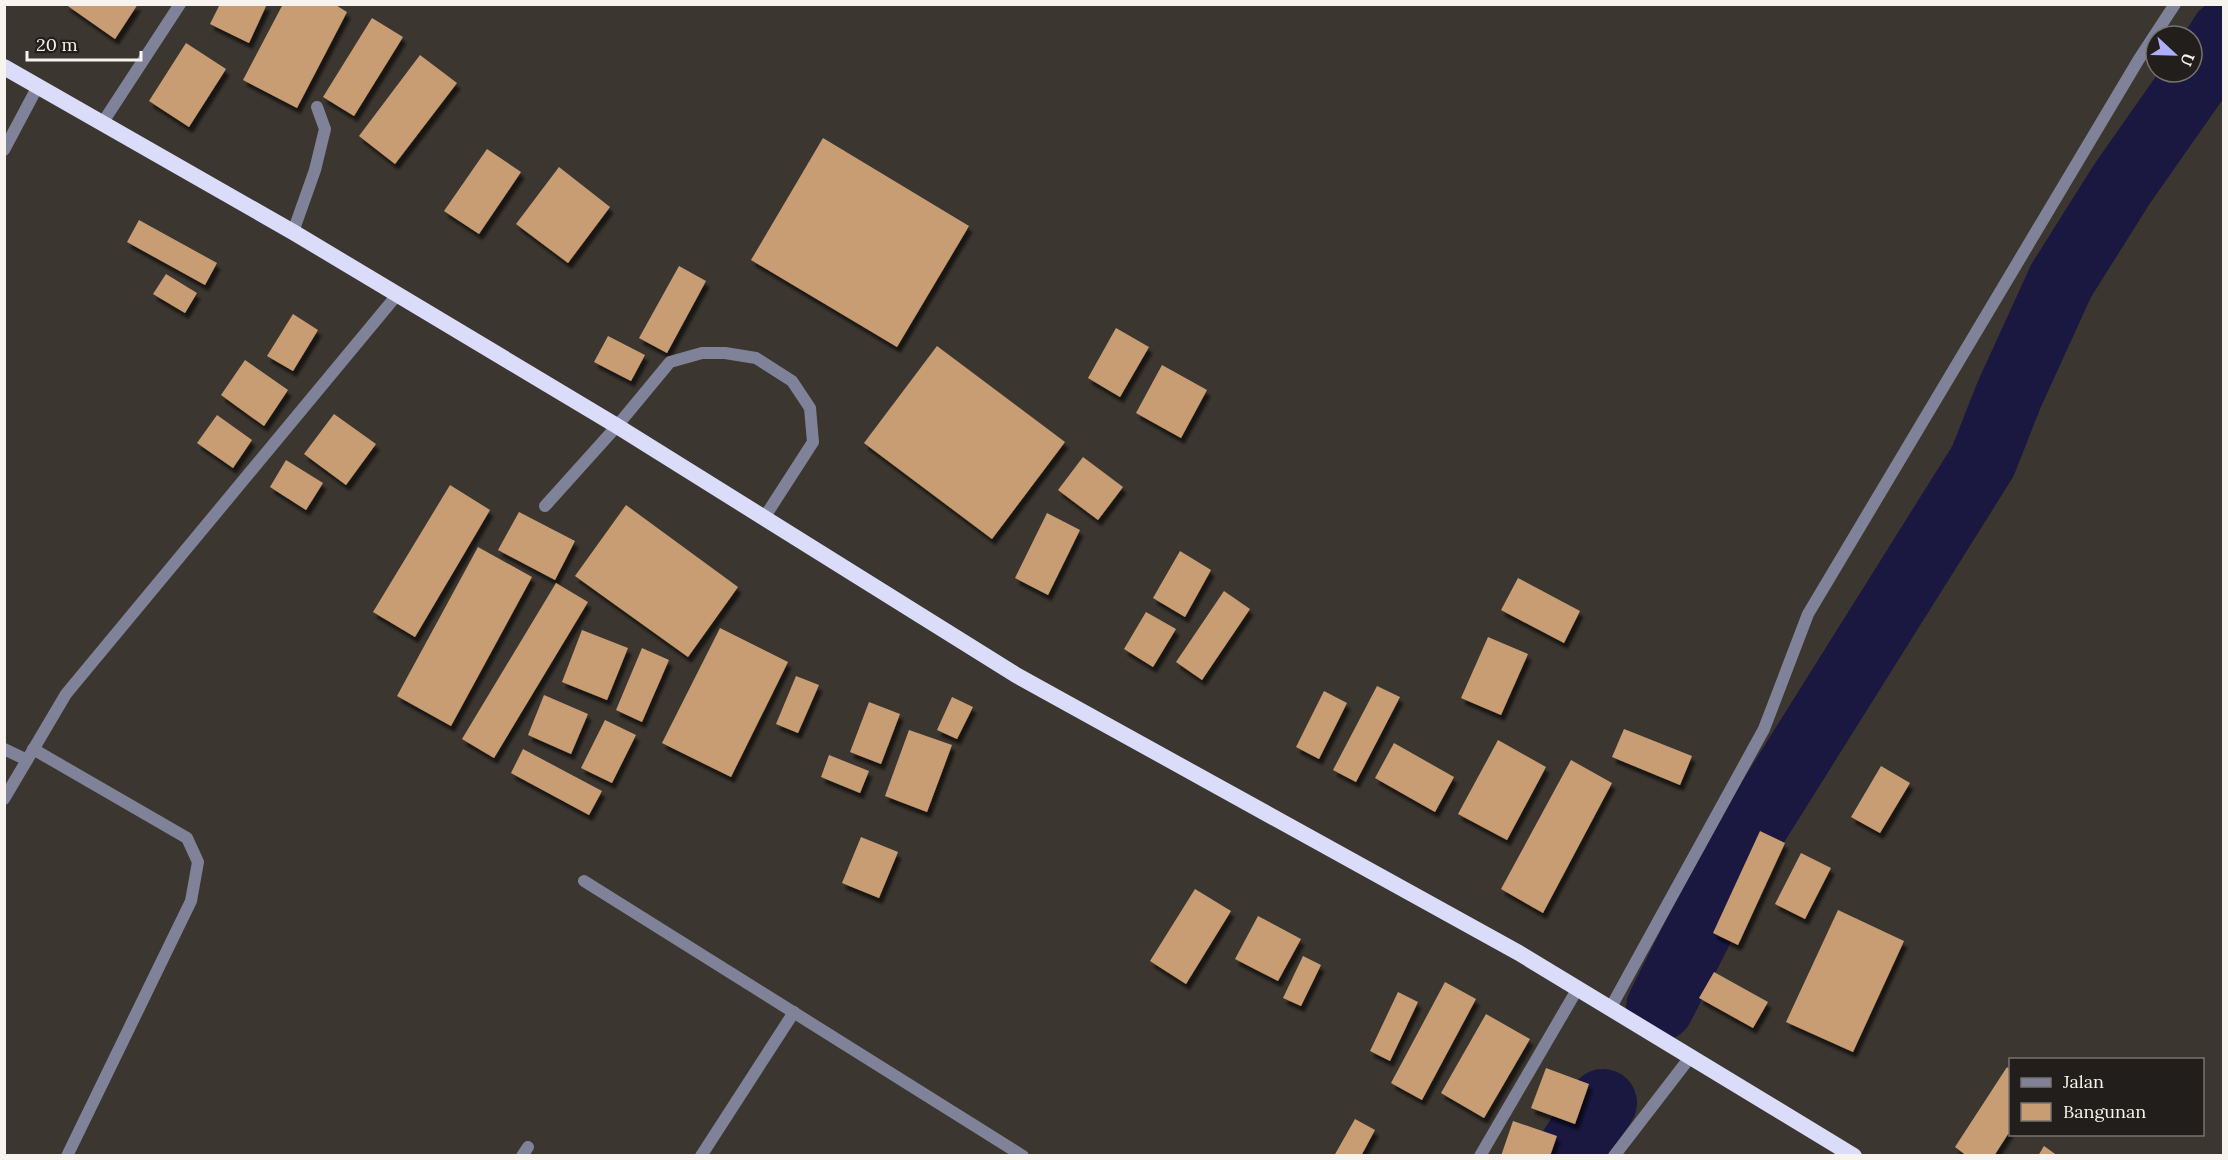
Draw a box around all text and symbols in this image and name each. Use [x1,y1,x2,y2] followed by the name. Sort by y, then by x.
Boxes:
[27,24,141,62] scale bar
[2144,24,2204,84] north arrow
[36,33,78,56] text: 20 m
[2176,50,2199,69] text: U
[2009,1058,2204,1136] legend
[2062,1070,2104,1093] text: Jalan
[2063,1100,2146,1123] text: Bangunan

